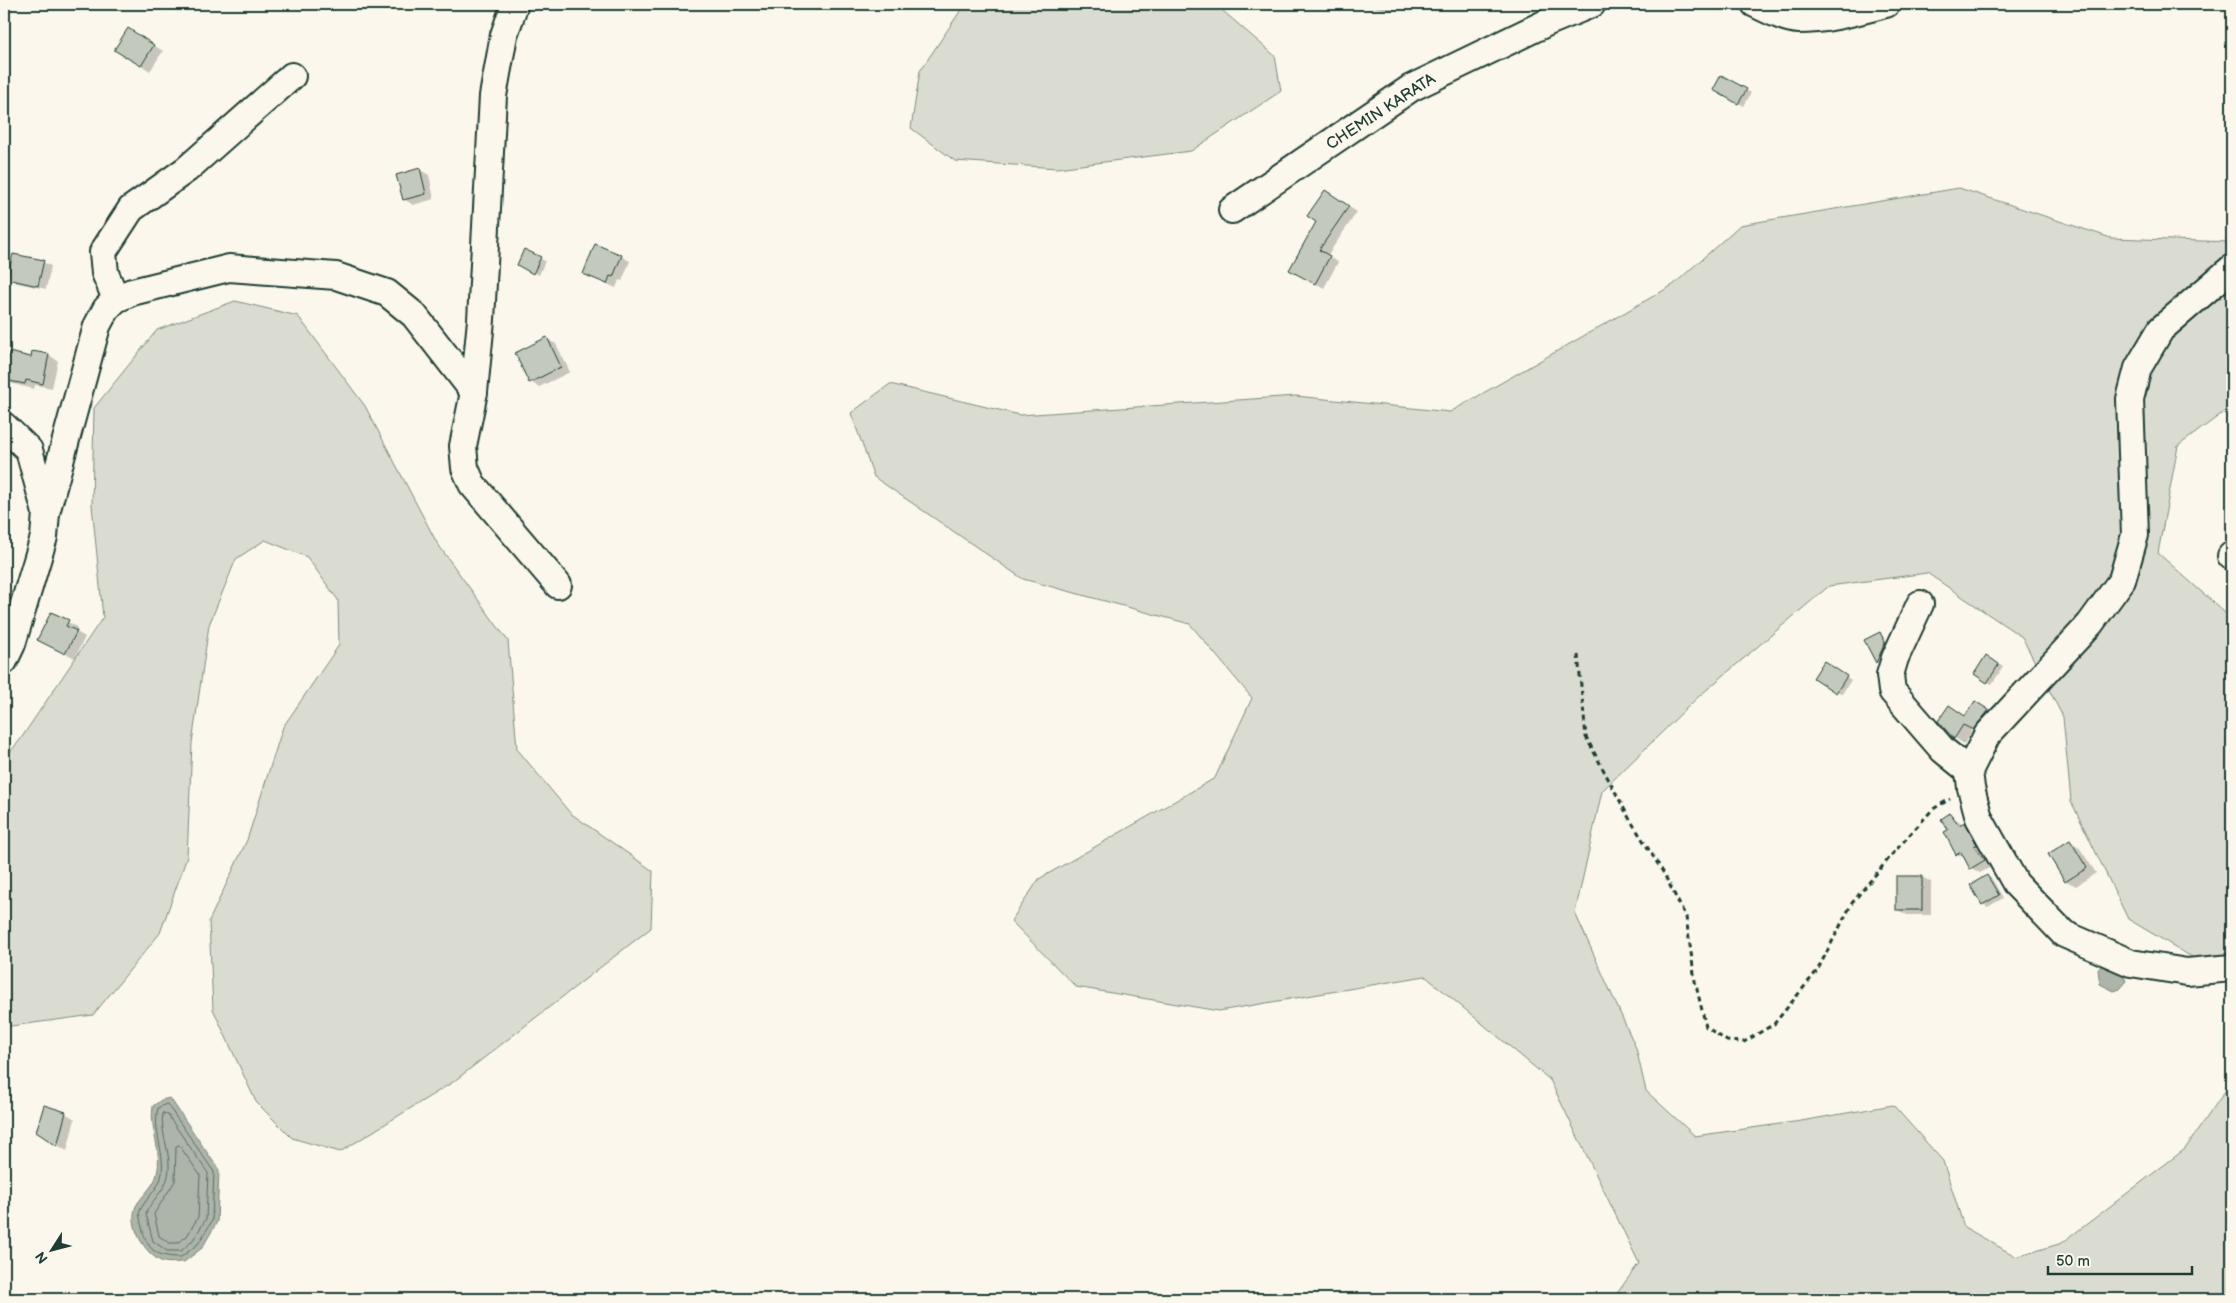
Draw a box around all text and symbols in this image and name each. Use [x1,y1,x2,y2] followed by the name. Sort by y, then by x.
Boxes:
[1323,70,1439,154] street label: CHEMIN KARATA
[28,1226,78,1276] north arrow
[2048,1243,2192,1275] scale bar
[32,1248,52,1267] text: N
[2056,1252,2090,1271] text: 50 m

